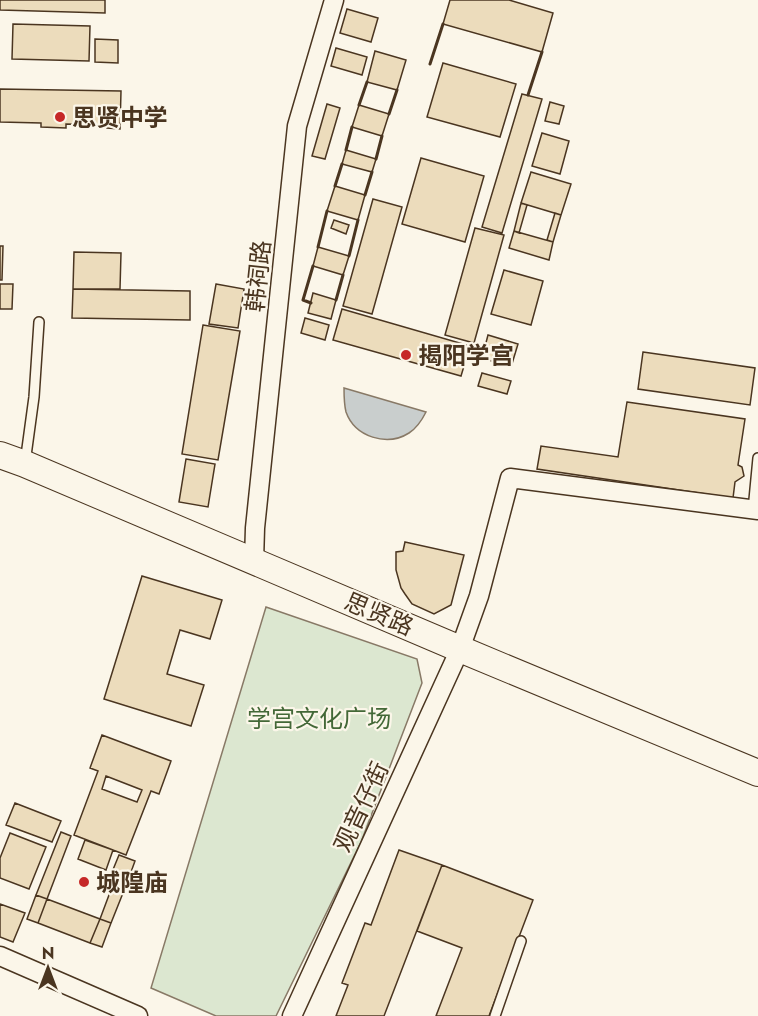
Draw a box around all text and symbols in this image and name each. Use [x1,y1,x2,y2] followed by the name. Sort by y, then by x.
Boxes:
[72,100,168,135] place label: 思贤中学
[53,110,67,124] marker: 思贤中学
[237,238,279,314] street label: 韩祠路
[418,338,514,373] place label: 揭阳学宫
[399,348,413,362] marker: 揭阳学宫
[339,584,419,644] street label: 思贤路
[247,701,391,736] park label: 学宫文化广场
[325,756,397,858] street label: 观音仔街
[96,865,168,900] place label: 城隍庙
[77,875,91,889] marker: 城隍庙
[18,938,78,998] north arrow
[42,942,54,965] text: N

